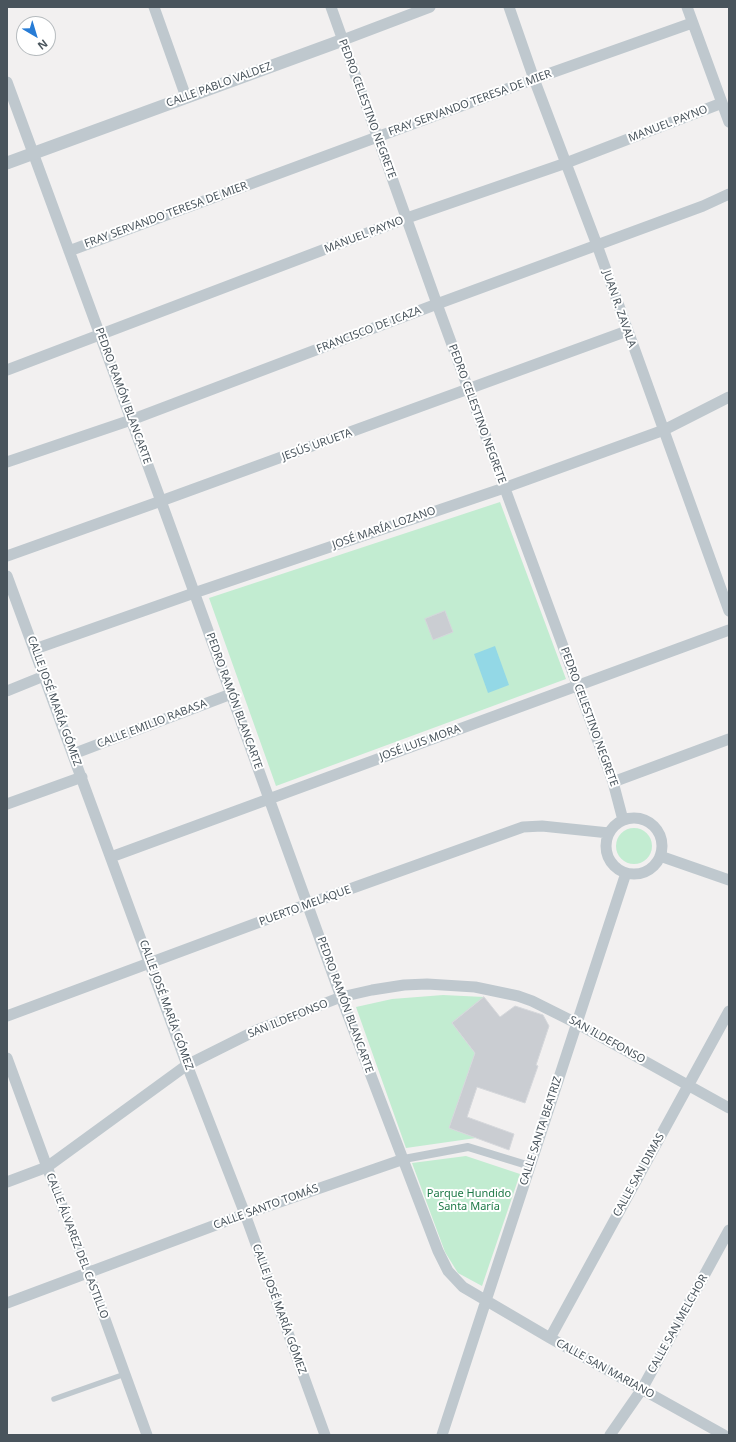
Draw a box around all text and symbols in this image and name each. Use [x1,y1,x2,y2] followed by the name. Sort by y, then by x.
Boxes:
[16,16,56,56] north arrow
[35,36,51,54] text: N
[336,37,398,181] street label: PEDRO CELESTINO NEGRETE
[165,60,273,110] street label: CALLE PABLO VALDEZ
[387,67,553,139] street label: FRAY SERVANDO TERESA DE MIER
[627,103,709,145] street label: MANUEL PAYNO
[83,179,249,251] street label: FRAY SERVANDO TERESA DE MIER
[323,214,405,256] street label: MANUEL PAYNO
[600,269,638,349] street label: JUAN R. ZAVALA
[315,304,423,356] street label: FRANCISCO DE ICAZA
[92,326,154,466] street label: PEDRO RAMÓN BLANCARTE
[446,342,508,486] street label: PEDRO CELESTINO NEGRETE
[280,426,354,464] street label: JESÚS URUETA
[331,504,437,552] street label: JOSÉ MARÍA LOZANO
[203,631,265,771] street label: PEDRO RAMÓN BLANCARTE
[24,634,84,768] street label: CALLE JOSÉ MARÍA GÓMEZ
[558,645,620,789] street label: PEDRO CELESTINO NEGRETE
[95,697,209,751] street label: CALLE EMILIO RABASA
[378,722,462,764] street label: JOSÉ LUIS MORA
[257,883,353,929] street label: PUERTO MELAQUE
[314,935,376,1075] street label: PEDRO RAMÓN BLANCARTE
[136,938,196,1072] street label: CALLE JOSÉ MARÍA GÓMEZ
[246,997,330,1041] street label: SAN ILDEFONSO
[567,1014,647,1066] street label: SAN ILDEFONSO
[517,1075,565,1187] street label: CALLE SANTA BEATRIZ
[611,1131,667,1219] street label: CALLE SAN DIMAS
[43,1171,111,1321] street label: CALLE ÁLVAREZ DEL CASTILLO
[212,1182,320,1232] street label: CALLE SANTO TOMÁS
[427,1187,511,1213] park label: Parque Hundido Santa María
[249,1242,309,1376] street label: CALLE JOSÉ MARÍA GÓMEZ
[645,1272,711,1376] street label: CALLE SAN MELCHOR
[554,1336,656,1402] street label: CALLE SAN MARIANO

